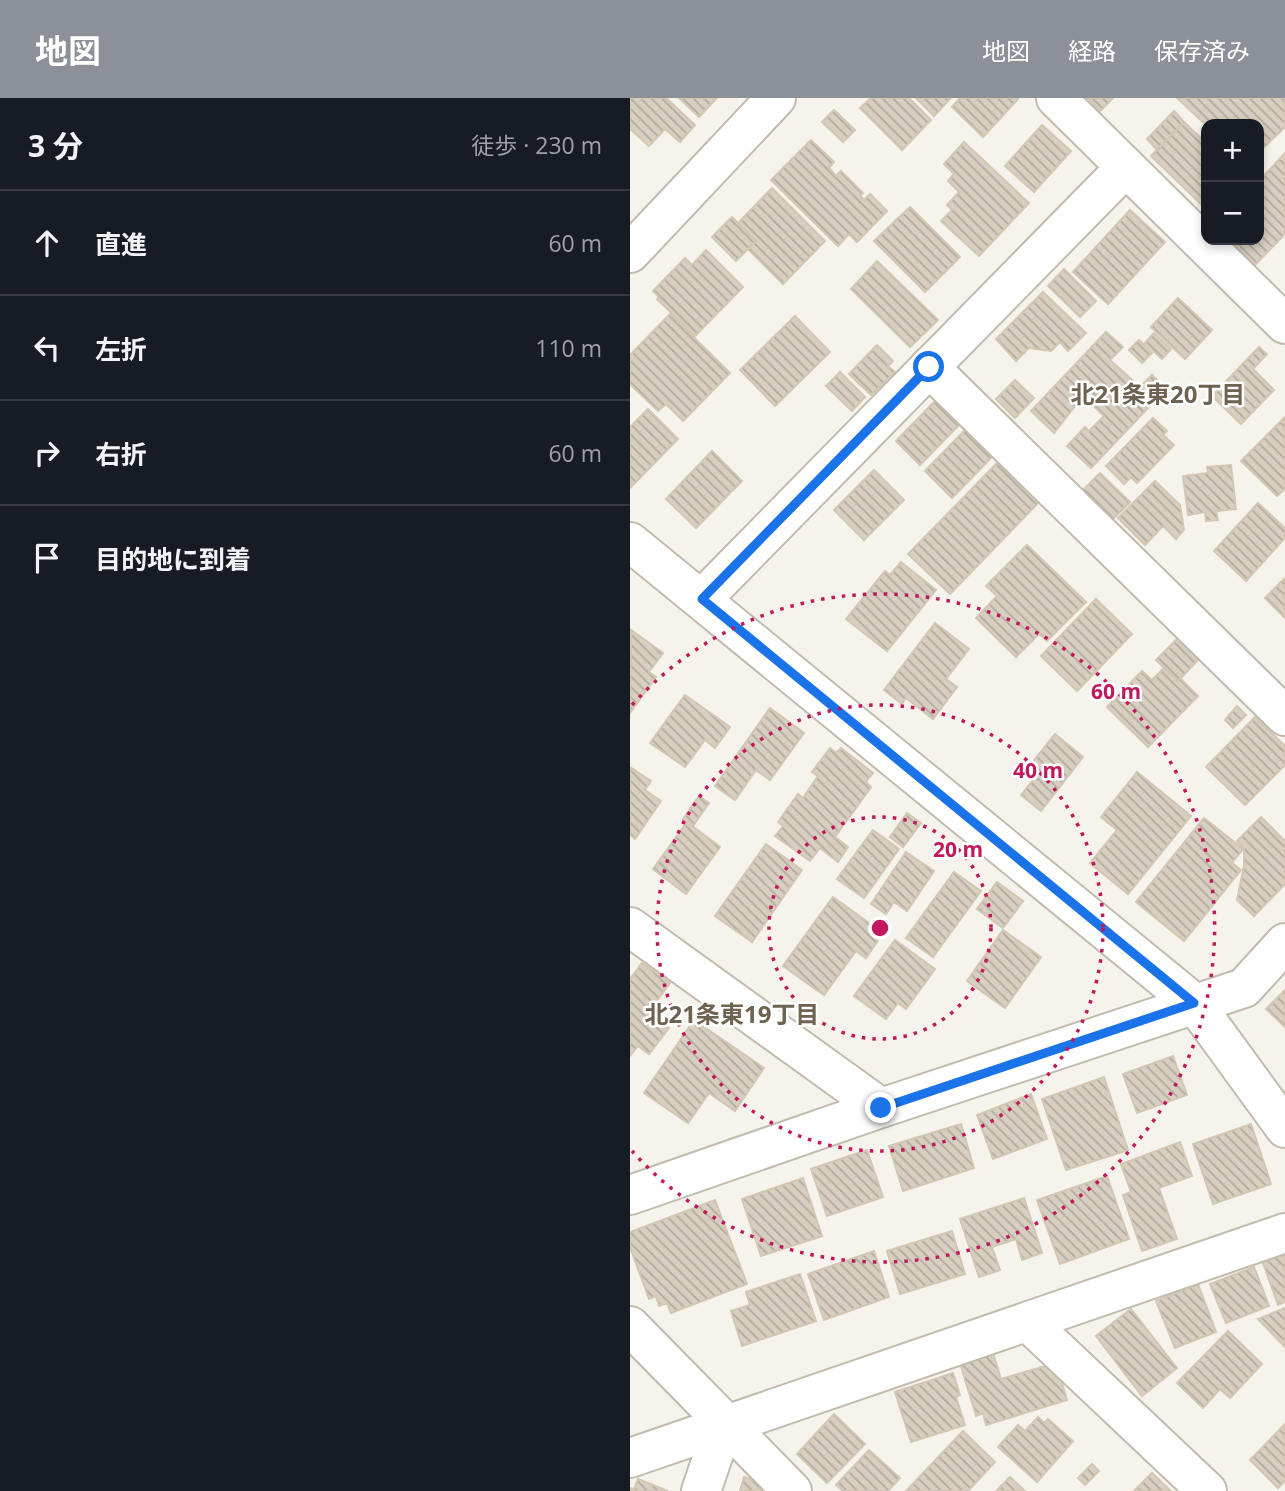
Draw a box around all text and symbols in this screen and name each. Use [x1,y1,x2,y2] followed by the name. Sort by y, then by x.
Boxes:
[35,28,101,73] text: 地図
[982,34,1030,67] text: 地図
[1068,34,1116,67] text: 経路
[1154,34,1250,67] text: 保存済み
[1201,119,1264,245] map controls
[1201,119,1264,182] button: +
[28,125,83,166] text: 3 分
[471,129,602,161] text: 徒歩 · 230 m
[1201,182,1264,245] button: −
[28,224,66,262] icon: ahead
[95,226,147,262] text: 直進
[548,227,602,259] text: 60 m
[28,329,66,367] icon: left
[95,331,147,367] text: 左折
[535,332,602,364] text: 110 m
[913,351,944,382] route start
[1071,377,1245,410] district label: 北21条東20丁目
[28,434,66,472] icon: right
[95,436,147,472] text: 右折
[548,437,602,469] text: 60 m
[28,539,66,577] icon: arrive
[95,541,251,577] text: 目的地に到着
[1091,677,1141,705] text: 60 m
[1013,756,1063,784] text: 40 m
[933,835,983,863] text: 20 m
[868,916,892,940] centre of rings
[645,997,819,1030] district label: 北21条東19丁目
[865,1092,896,1123] route end

